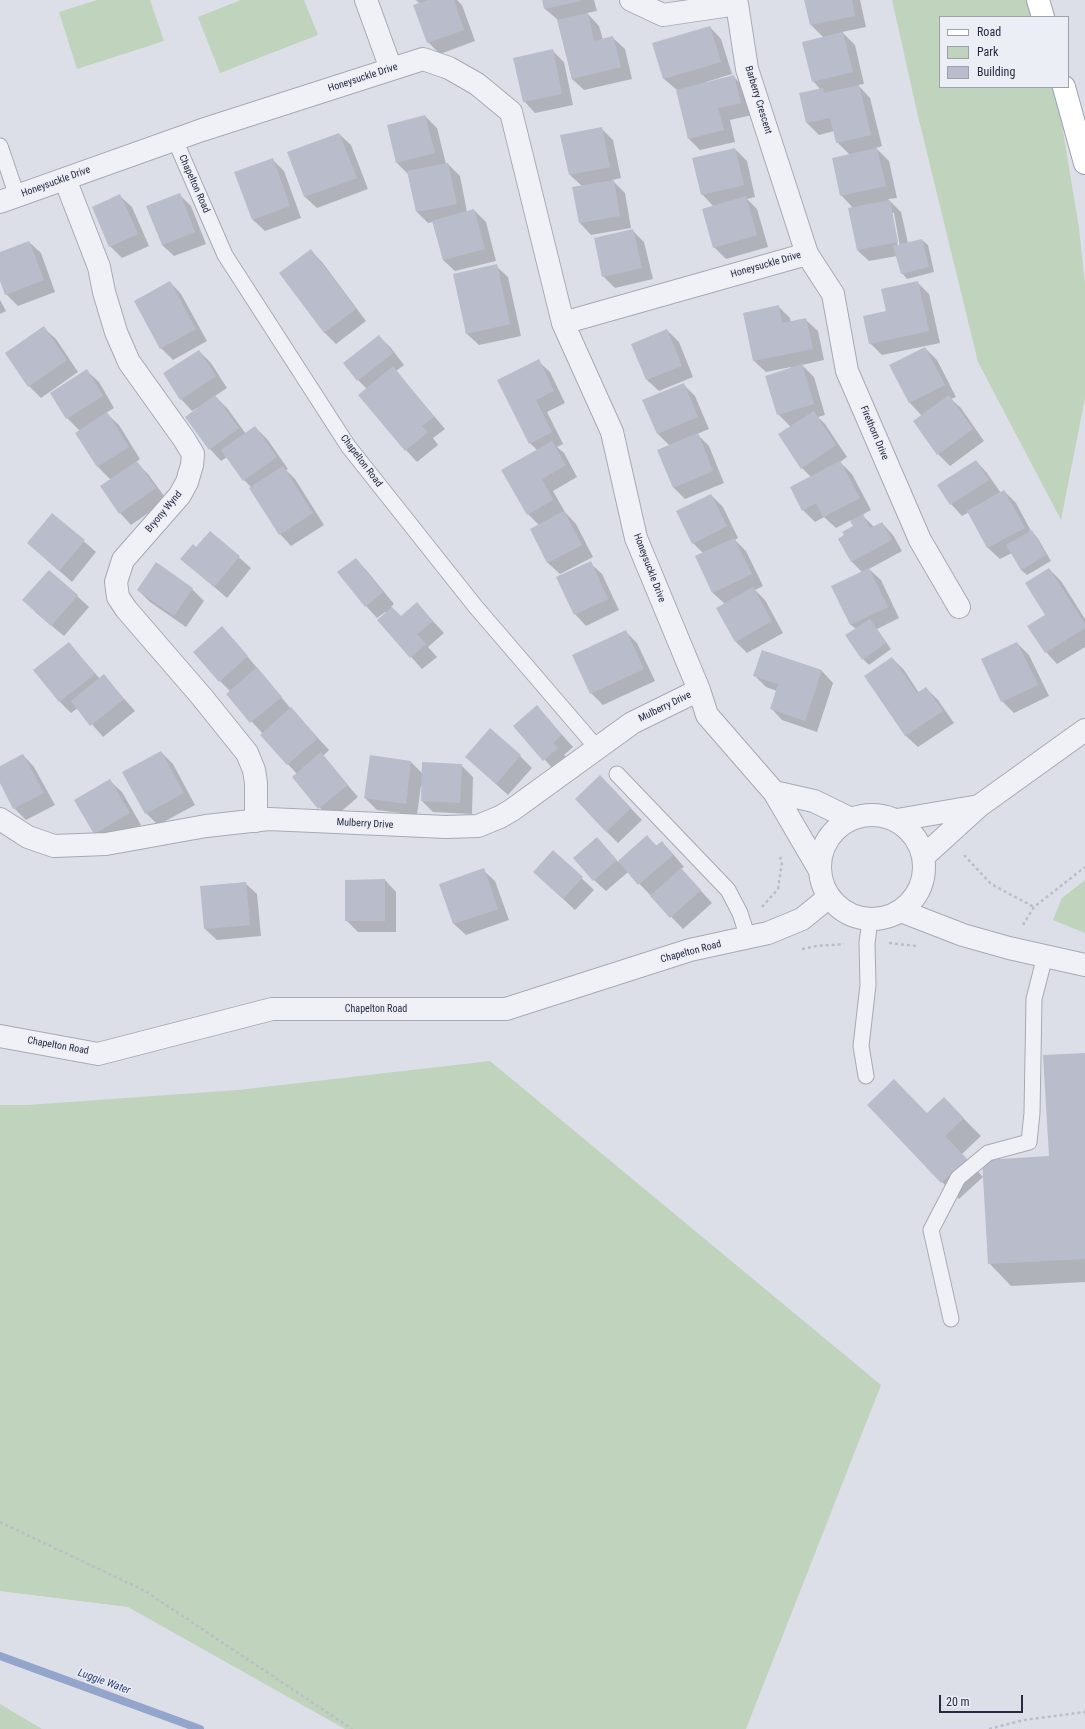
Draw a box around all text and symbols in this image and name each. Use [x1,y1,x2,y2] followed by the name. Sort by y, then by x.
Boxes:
[939,16,1069,88] legend
[977,25,1001,39] text: Road
[977,45,998,59] text: Park
[327,61,399,95] street label: Honeysuckle Drive
[742,65,774,135] street label: Barberry Crescent
[977,65,1015,79] text: Building
[176,153,212,215] street label: Chapelton Road
[20,164,92,200] street label: Honeysuckle Drive
[729,249,803,281] street label: Honeysuckle Drive
[857,404,891,462] street label: Firethorn Drive
[337,433,385,489] street label: Chapelton Road
[143,489,185,535] street label: Bryony Wynd
[630,532,668,604] street label: Honeysuckle Drive
[637,689,693,725] street label: Mulberry Drive
[336,817,394,831] street label: Mulberry Drive
[659,938,723,966] street label: Chapelton Road
[345,1003,407,1015] street label: Chapelton Road
[26,1035,90,1057] street label: Chapelton Road
[76,1666,132,1698] water label: Luggie Water
[941,1687,1025,1713] scale bar
[946,1695,970,1709] text: 20 m

